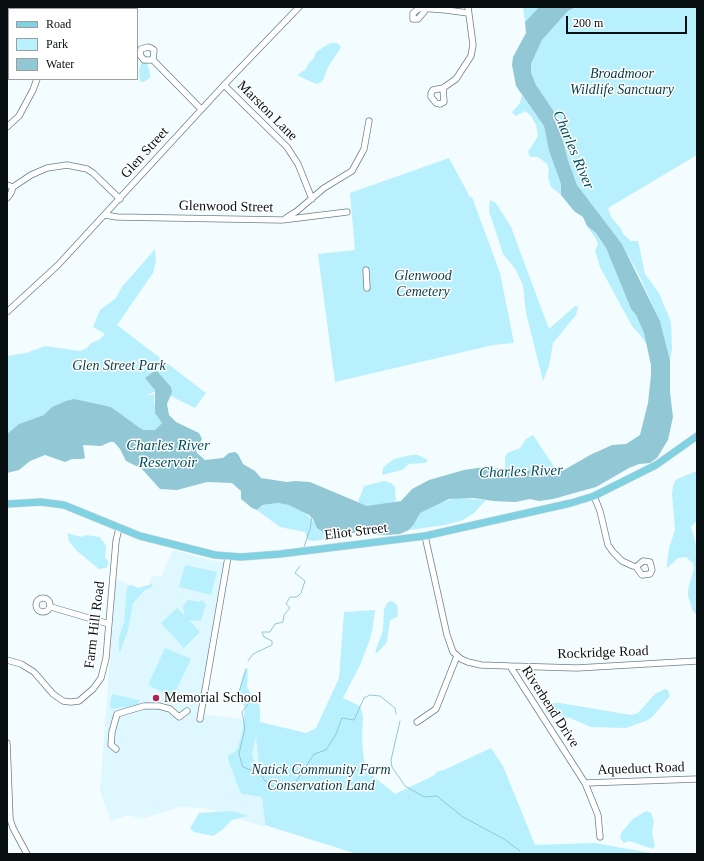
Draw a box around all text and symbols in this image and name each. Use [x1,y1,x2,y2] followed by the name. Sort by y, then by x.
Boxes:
[8,8,138,80] legend
[568,8,689,34] scale bar
[573,16,603,30] text: 200 m
[46,17,71,31] text: Road
[46,37,68,51] text: Park
[46,57,74,71] text: Water
[570,66,674,98] park label: Broadmoor Wildlife Sanctuary
[233,77,301,145] street label: Marston Lane
[548,108,598,192] water label: Charles River
[118,124,172,182] street label: Glen Street
[179,198,273,216] street label: Glenwood Street
[394,268,452,300] park label: Glenwood Cemetery
[72,358,166,374] park label: Glen Street Park
[126,437,210,472] water label: Charles River Reservoir
[479,462,563,482] water label: Charles River
[324,520,388,544] street label: Eliot Street
[81,580,109,670] street label: Farm Hill Road
[557,643,649,663] street label: Rockridge Road
[517,663,583,751] street label: Riverbend Drive
[164,690,262,706] place label: Memorial School
[151,693,161,703] marker: Memorial School
[597,759,685,779] street label: Aqueduct Road
[251,762,391,794] park label: Natick Community Farm Conservation Land

